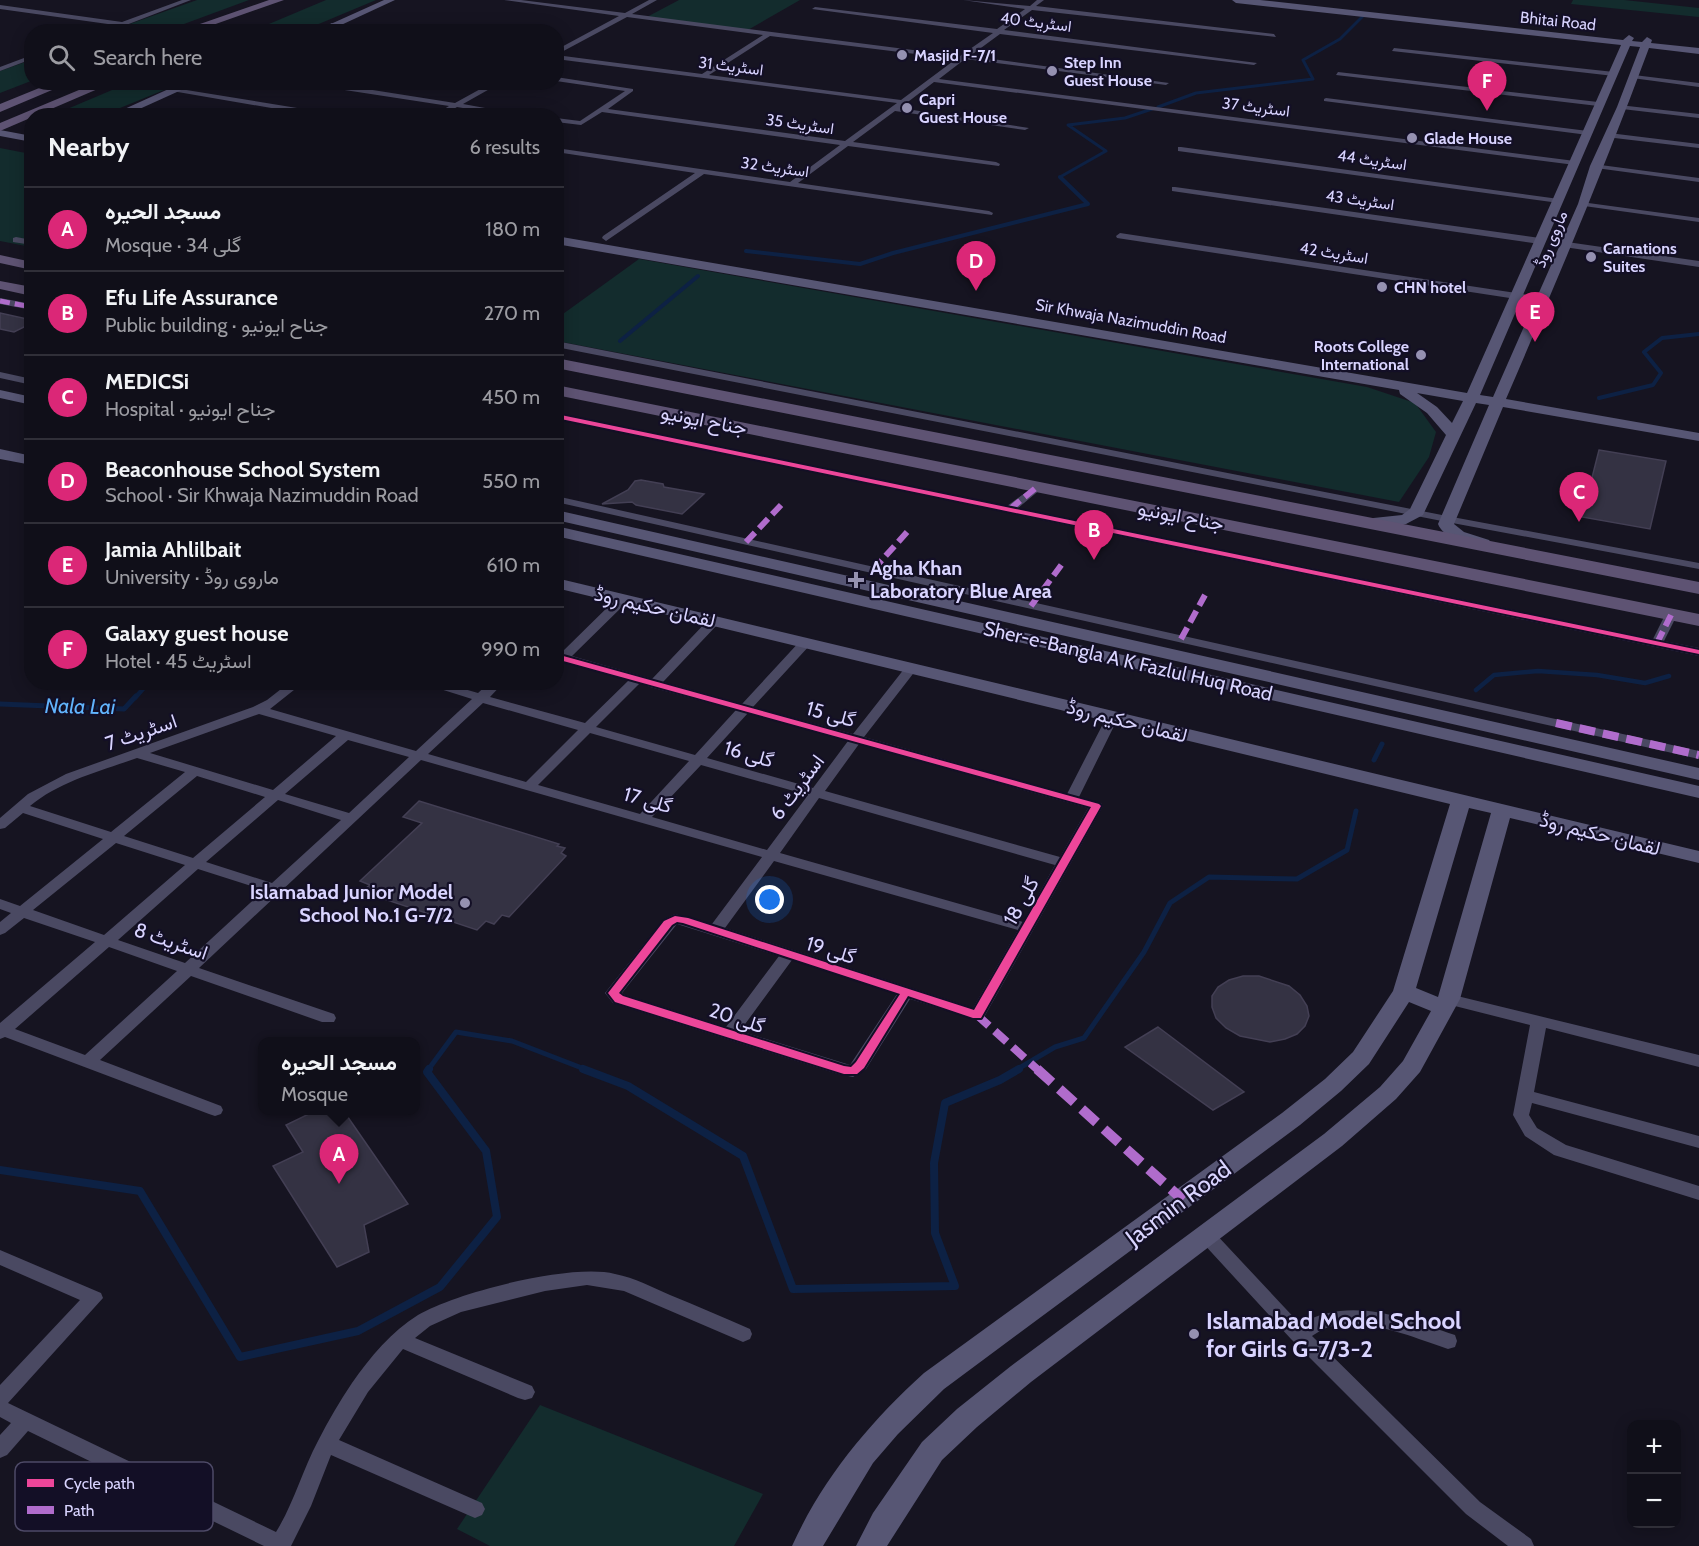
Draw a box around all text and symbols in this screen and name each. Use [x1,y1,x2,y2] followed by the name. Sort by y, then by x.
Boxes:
[999,8,1073,37] street label: اسٹریٹ 40
[1519,8,1597,34] street label: Bhitai Road
[24,24,564,90] search box
[45,41,78,74] icon: search
[93,44,202,71] text: Search here
[914,46,996,65] place label: Masjid F-7/1
[895,48,909,62] marker: Masjid F-7/1
[697,53,765,80] street label: اسٹریٹ 31
[1064,53,1152,90] place label: Step Inn Guest House
[1468,62,1506,111] pin: F
[1045,64,1059,78] marker: Step Inn Guest House
[919,90,1007,127] place label: Capri Guest House
[1221,93,1291,122] street label: اسٹریٹ 37
[900,101,914,115] marker: Capri Guest House
[765,110,835,139] street label: اسٹریٹ 35
[1424,129,1512,148] place label: Glade House
[48,131,129,163] text: Nearby
[1405,131,1419,145] marker: Glade House
[469,135,540,159] text: 6 results
[1336,146,1408,175] street label: اسٹریٹ 44
[740,153,810,182] street label: اسٹریٹ 32
[1324,186,1396,215] street label: اسٹریٹ 43
[105,198,221,225] text: مسجد الحیرہ
[1531,208,1572,271] street label: ماروی روڈ
[61,217,74,241] text: A
[485,217,540,241] text: 180 m
[105,233,241,257] text: Mosque · گلی 34
[1298,238,1370,269] street label: اسٹریٹ 42
[1603,239,1677,276] place label: Carnations Suites
[956,242,996,291] pin: D
[1584,250,1598,264] marker: Carnations Suites
[1394,278,1466,297] place label: CHN hotel
[1375,280,1389,294] marker: CHN hotel
[105,284,278,311] text: Efu Life Assurance
[1516,292,1555,342] pin: E
[1034,295,1228,347] street label: Sir Khwaja Nazimuddin Road
[61,301,74,325] text: B
[484,301,540,325] text: 270 m
[105,313,328,337] text: Public building · جناح ایونیو
[1314,337,1409,374] place label: Roots College International
[1414,348,1428,362] marker: Roots College International
[105,368,189,395] text: MEDICSi
[61,385,74,409] text: C
[482,385,540,409] text: 450 m
[105,397,275,421] text: Hospital · جناح ایونیو
[659,400,749,442] street label: جناح ایونیو
[105,456,380,483] text: Beaconhouse School System
[60,469,75,493] text: D
[482,469,540,493] text: 550 m
[1560,472,1598,522] pin: C
[105,483,419,507] text: School · Sir Khwaja Nazimuddin Road
[1136,496,1226,538] street label: جناح ایونیو
[1074,510,1114,560] pin: B
[105,536,241,563] text: Jamia Ahlilbait
[62,553,73,577] text: E
[486,553,540,577] text: 610 m
[870,556,1052,603] place label: Agha Khan Laboratory Blue Area
[105,565,279,589] text: University · ماروی روڈ
[847,571,865,589] marker: Agha Khan Laboratory Blue Area
[592,581,718,634] street label: لقمان حکیم روڈ
[981,616,1275,706] street label: Sher-e-Bangla A K Fazlul Huq Road
[105,620,289,647] text: Galaxy guest house
[62,637,73,661] text: F
[481,637,540,661] text: 990 m
[105,649,252,673] text: Hotel · اسٹریٹ 45
[44,693,116,719] water label: Nala Lai
[1064,694,1190,749] street label: لقمان حکیم روڈ
[804,696,858,732] street label: گلی 15
[102,709,180,756] street label: اسٹریٹ 7
[721,735,777,773] street label: گلی 16
[765,750,830,825] street label: اسٹریٹ 6
[621,782,675,818] street label: گلی 17
[1537,807,1663,862] street label: لقمان حکیم روڈ
[998,873,1044,929] street label: گلی 18
[250,880,453,927] place label: Islamabad Junior Model School No.1 G-7/2
[755,885,784,914] your location
[458,896,472,910] marker: Islamabad Junior Model School No.1 G-7/2
[131,917,211,966] street label: اسٹریٹ 8
[803,931,859,969] street label: گلی 19
[706,998,768,1038] street label: گلی 20
[258,1037,420,1115] popup
[281,1049,397,1076] text: مسجد الحیرہ
[281,1082,348,1106] text: Mosque
[320,1134,358,1184] pin: A
[1119,1154,1236,1253] street label: Jasmin Road
[1206,1306,1461,1363] place label: Islamabad Model School for Girls G-7/3-2
[1187,1327,1201,1341] marker: Islamabad Model School for Girls G-7/3-2
[1627,1420,1681,1528] map controls
[1627,1420,1681,1474] button: +
[15,1462,213,1531] legend
[64,1474,135,1493] text: Cycle path
[1627,1474,1681,1528] button: −
[64,1501,95,1520] text: Path

